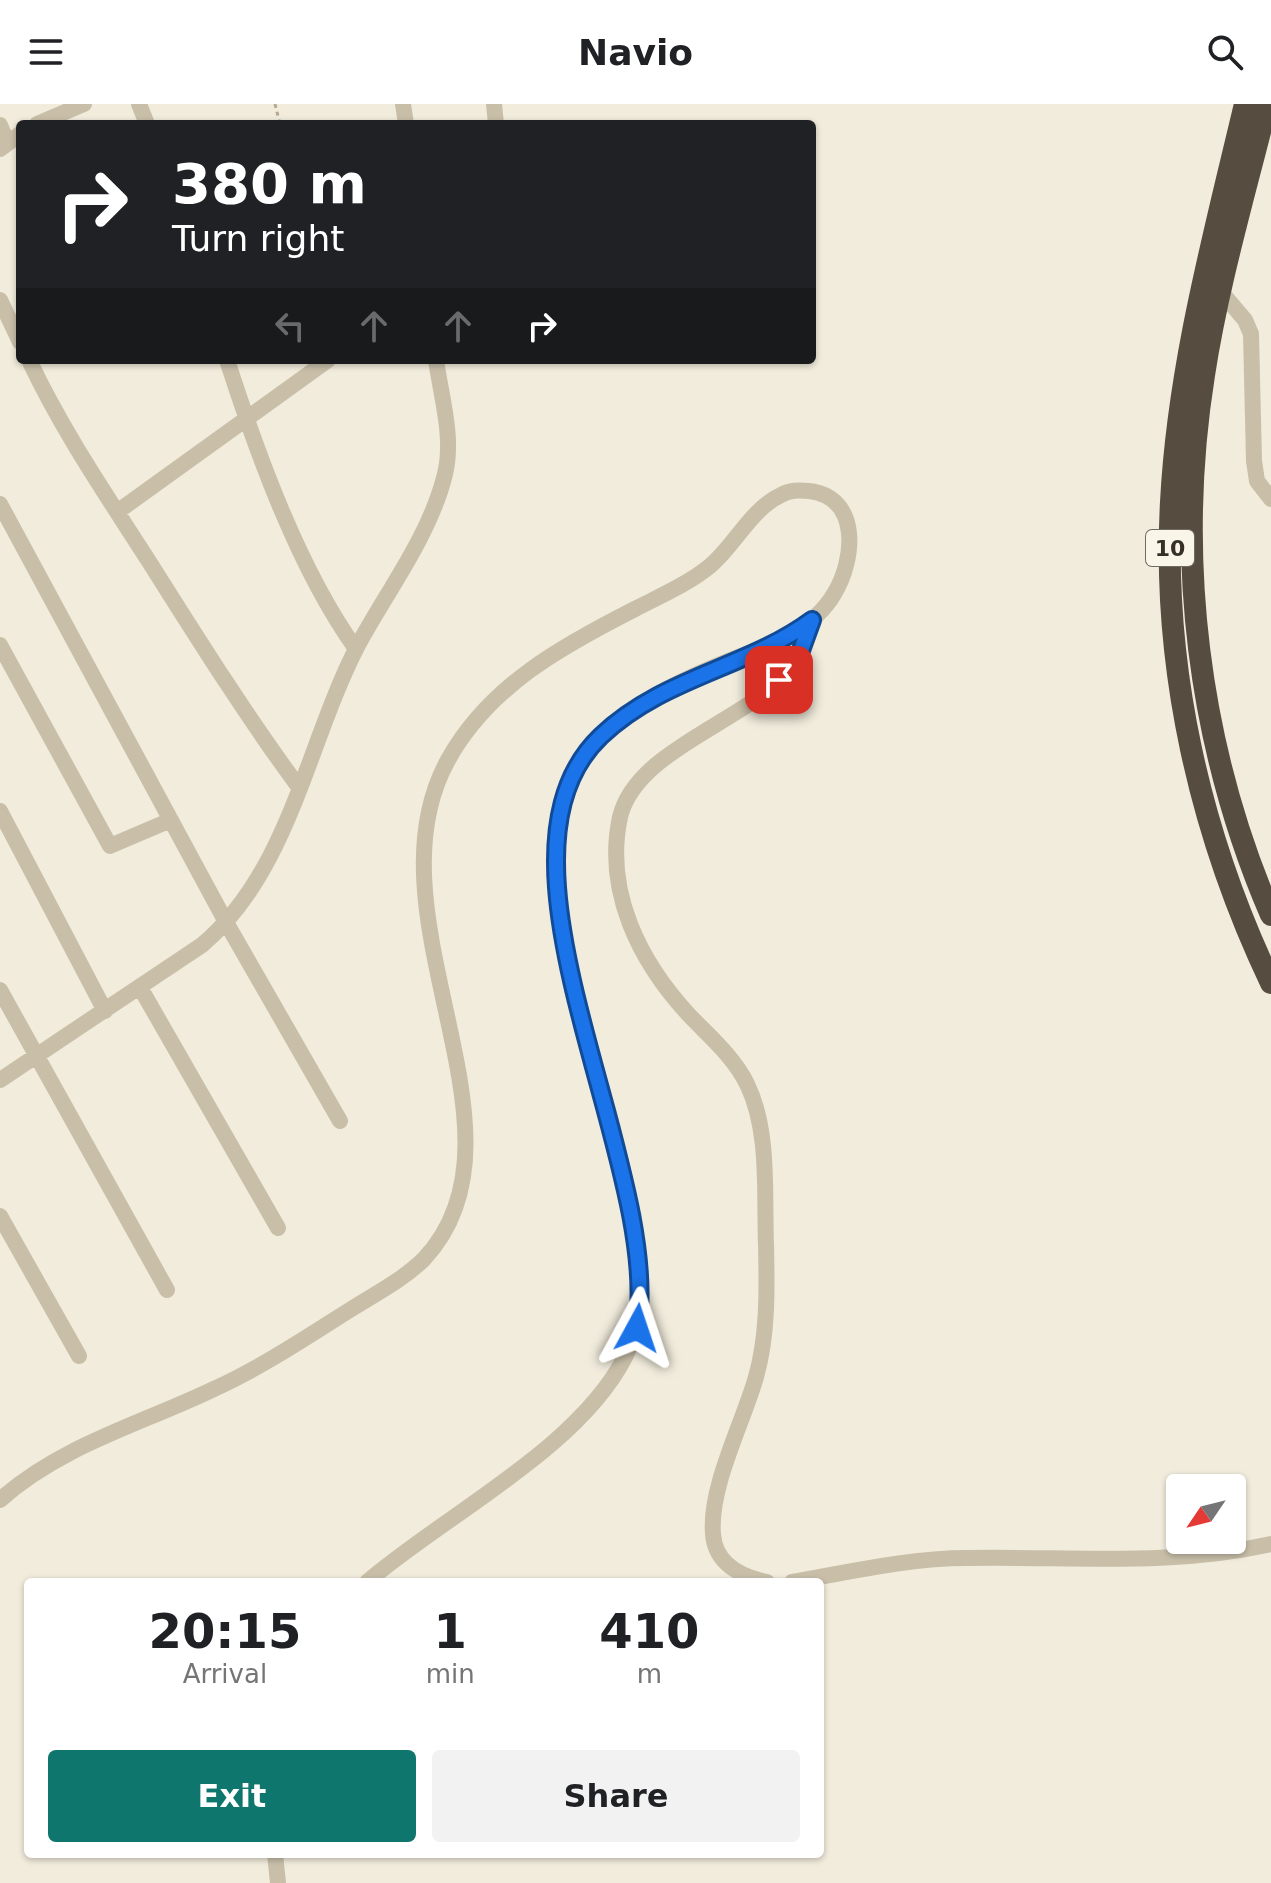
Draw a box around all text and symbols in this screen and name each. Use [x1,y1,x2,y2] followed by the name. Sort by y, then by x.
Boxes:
[24,30,68,74] icon: menu
[1203,30,1247,74] icon: search
[578,32,693,73] text: Navio
[172,151,367,216] text: 380 m
[40,152,144,256] icon: right
[172,218,344,259] text: Turn right
[268,304,312,348] icon: left
[352,304,396,348] icon: ahead
[436,304,480,348] icon: ahead
[520,304,564,348] icon: right
[1146,530,1194,566] road number: 10
[745,646,813,714] pin
[757,658,801,702] icon: arrive
[595,1286,679,1370] position arrow
[1166,1474,1246,1554] north arrow
[1166,1474,1246,1554] map controls
[148,1603,301,1659] text: 20:15
[434,1603,467,1659] text: 1
[599,1603,699,1659] text: 410
[183,1659,267,1689] text: Arrival
[426,1659,475,1689] text: min
[637,1659,662,1689] text: m
[48,1750,416,1842] button: Exit
[432,1750,800,1842] button: Share

